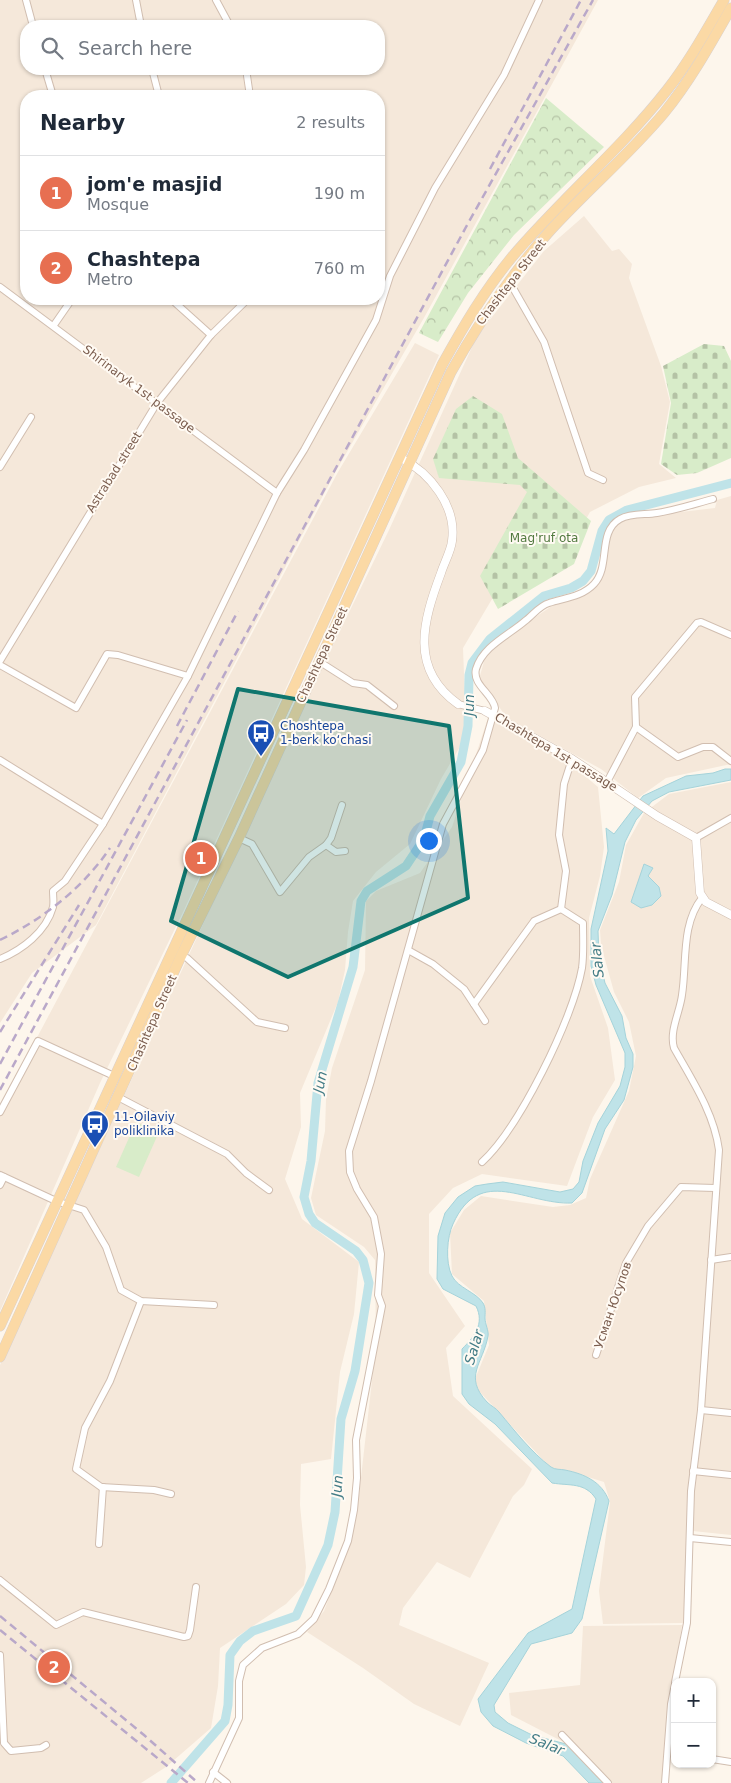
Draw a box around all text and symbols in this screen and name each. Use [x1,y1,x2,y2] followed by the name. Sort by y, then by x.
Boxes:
[20,20,385,75] search box
[38,34,66,62] icon: search
[78,37,192,59] text: Search here
[40,111,125,135] text: Nearby
[296,113,365,132] text: 2 results
[87,173,222,195] text: jom'e masjid
[50,184,62,203] text: 1
[314,184,365,203] text: 190 m
[87,195,149,214] text: Mosque
[473,236,549,327] street label: Chashtepa Street
[87,248,201,270] text: Chashtepa
[50,259,62,278] text: 2
[314,259,365,278] text: 760 m
[87,270,133,289] text: Metro
[80,342,198,436] street label: Shirinaryk 1st passage
[83,429,145,515] street label: Astrabad street
[510,531,578,545] park label: Mag'ruf ota
[294,604,351,705] street label: Chashtepa Street
[461,694,477,719] water label: Jun
[492,710,620,794] street label: Chashtepa 1st passage
[246,718,276,757] bus stop icon: Choshtepa 1-berk koʻchasi
[280,719,371,747] place label: Choshtepa 1-berk koʻchasi
[416,828,442,854] your location
[185,839,217,877] pin: 1
[587,940,607,979] water label: Salar
[124,972,180,1074] street label: Chashtepa Street
[309,1070,330,1097] water label: Jun
[80,1109,110,1148] bus stop icon: 11-Oilaviy poliklinika
[114,1110,175,1138] place label: 11-Oilaviy poliklinika
[592,1260,634,1350] street label: Усман Юсупов
[461,1326,487,1366] water label: Salar
[328,1475,346,1500] water label: Jun
[38,1648,70,1686] pin: 2
[671,1678,716,1768] map controls
[671,1678,716,1723] button: +
[671,1723,716,1768] button: −
[527,1730,568,1759] water label: Salar

